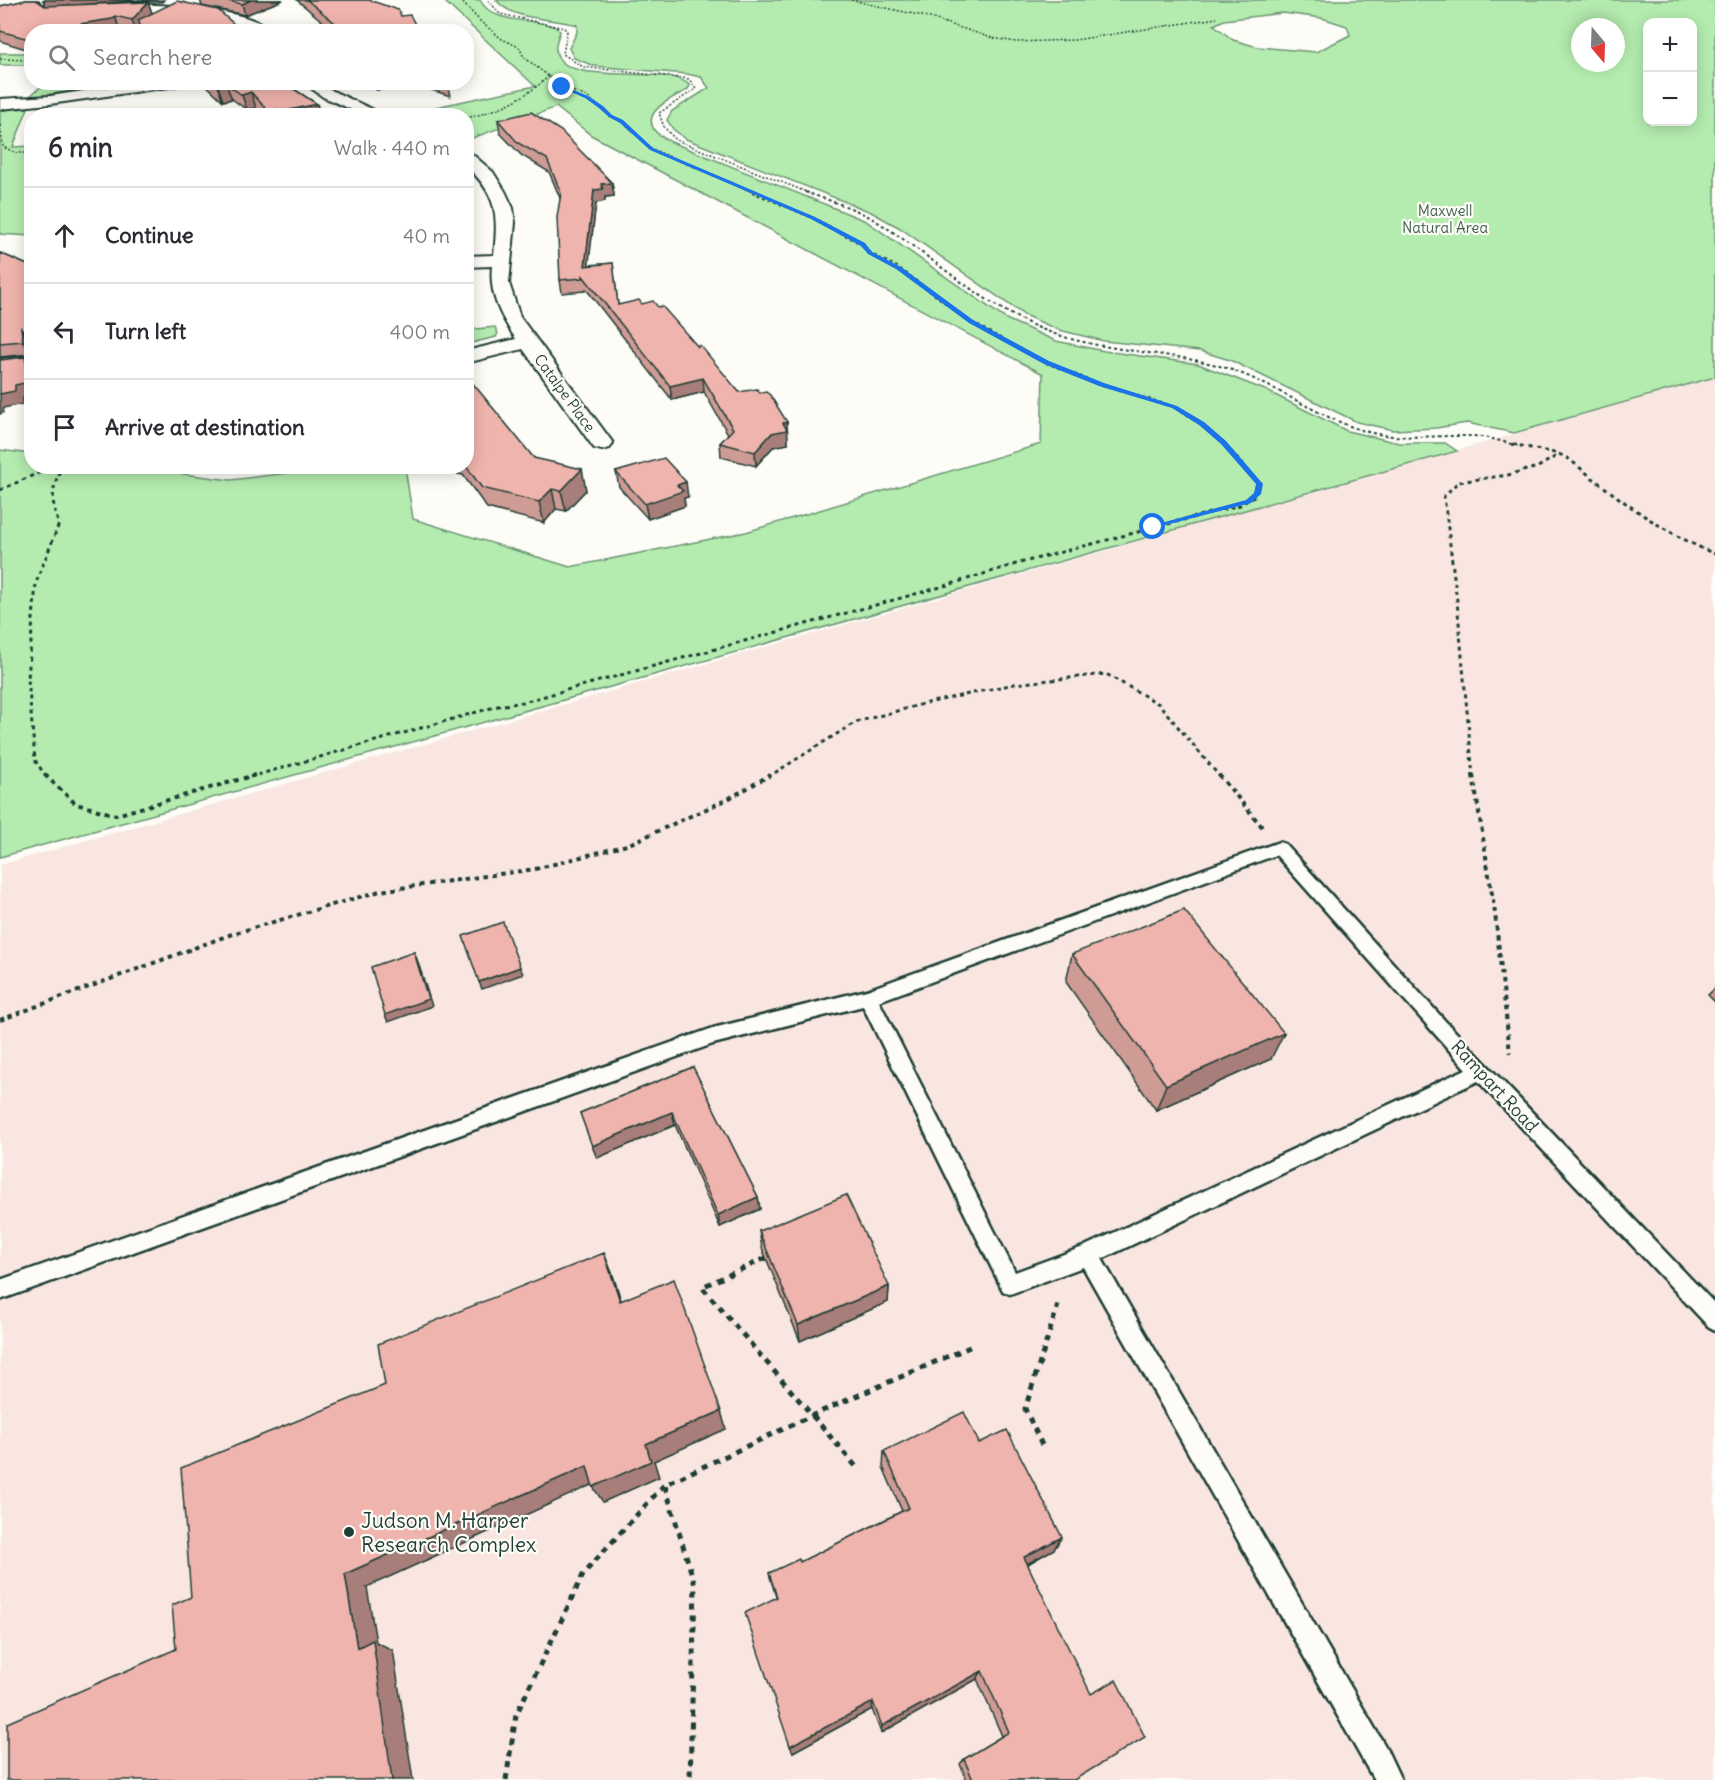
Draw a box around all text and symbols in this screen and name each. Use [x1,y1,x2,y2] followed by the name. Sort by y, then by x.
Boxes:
[1571,18,1625,72] north arrow
[1643,18,1697,126] map controls
[1643,18,1697,72] button: +
[24,24,474,90] search box
[45,41,78,74] icon: search
[93,43,212,71] text: Search here
[1643,72,1697,126] button: −
[548,73,574,99] route end
[48,131,113,164] text: 6 min
[334,135,450,160] text: Walk · 440 m
[1402,201,1488,237] park label: Maxwell Natural Area
[48,219,81,252] icon: ahead
[105,221,194,249] text: Continue
[403,223,450,248] text: 40 m
[48,315,81,348] icon: left
[105,317,186,345] text: Turn left
[390,319,450,344] text: 400 m
[530,350,600,436] street label: Catalpe Place
[48,411,81,444] icon: arrive
[105,413,305,441] text: Arrive at destination
[1139,513,1165,539] route start
[1446,1035,1544,1137] street label: Rampart Road
[361,1507,536,1558] place label: Judson M. Harper Research Complex
[342,1525,356,1539] marker: Judson M. Harper Research Complex

